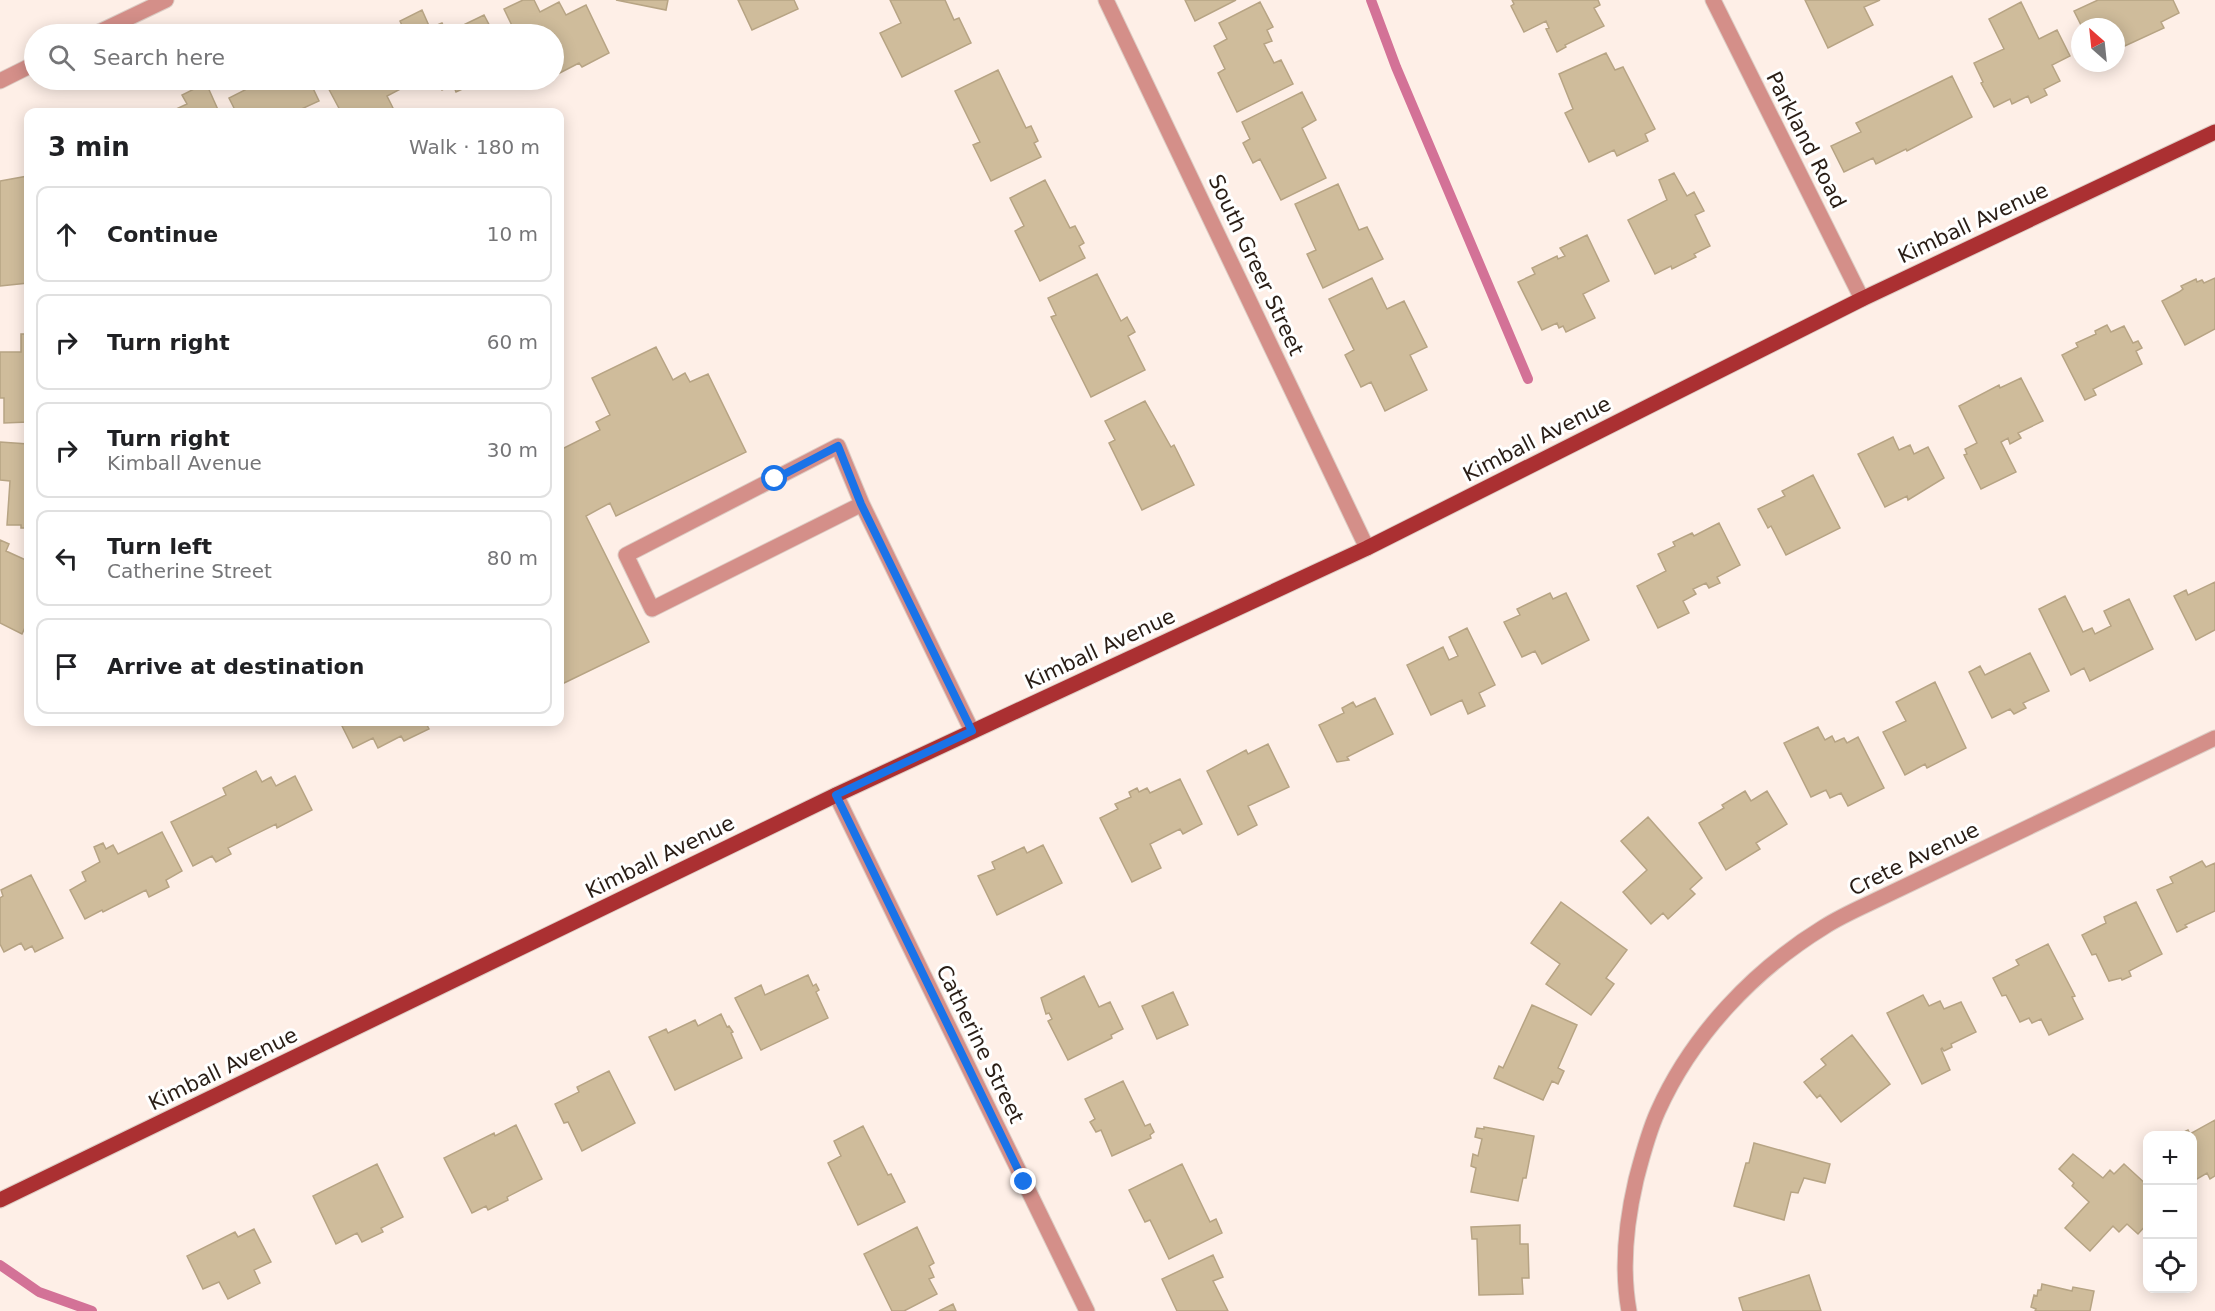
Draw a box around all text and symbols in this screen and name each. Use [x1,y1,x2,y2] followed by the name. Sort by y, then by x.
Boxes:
[2071,18,2125,72] north arrow
[24,24,564,90] search box
[45,41,78,74] icon: search
[93,45,225,70] text: Search here
[1761,68,1851,212] street label: Parkland Road
[48,132,130,162] text: 3 min
[409,135,540,159] text: Walk · 180 m
[1203,171,1309,359] street label: South Greer Street
[1894,178,2052,268] street label: Kimball Avenue
[50,218,83,251] icon: ahead
[107,222,218,247] text: Continue
[487,222,538,246] text: 10 m
[50,326,83,359] icon: right
[107,330,230,355] text: Turn right
[487,330,538,354] text: 60 m
[1459,391,1615,487] street label: Kimball Avenue
[107,426,230,451] text: Turn right
[50,434,83,467] icon: right
[487,438,538,462] text: 30 m
[107,451,262,475] text: Kimball Avenue
[761,465,787,491] route start
[107,534,212,559] text: Turn left
[50,542,83,575] icon: left
[487,546,538,570] text: 80 m
[107,559,272,583] text: Catherine Street
[1021,604,1179,694] street label: Kimball Avenue
[50,650,83,683] icon: arrive
[107,654,364,679] text: Arrive at destination
[582,811,738,903] street label: Kimball Avenue
[1845,817,1983,901] street label: Crete Avenue
[931,961,1029,1127] street label: Catherine Street
[145,1023,301,1115] street label: Kimball Avenue
[2143,1131,2197,1293] map controls
[2143,1131,2197,1185] button: +
[1010,1168,1036,1194] route end
[2143,1185,2197,1239] button: −
[2143,1239,2197,1293] button: locate

